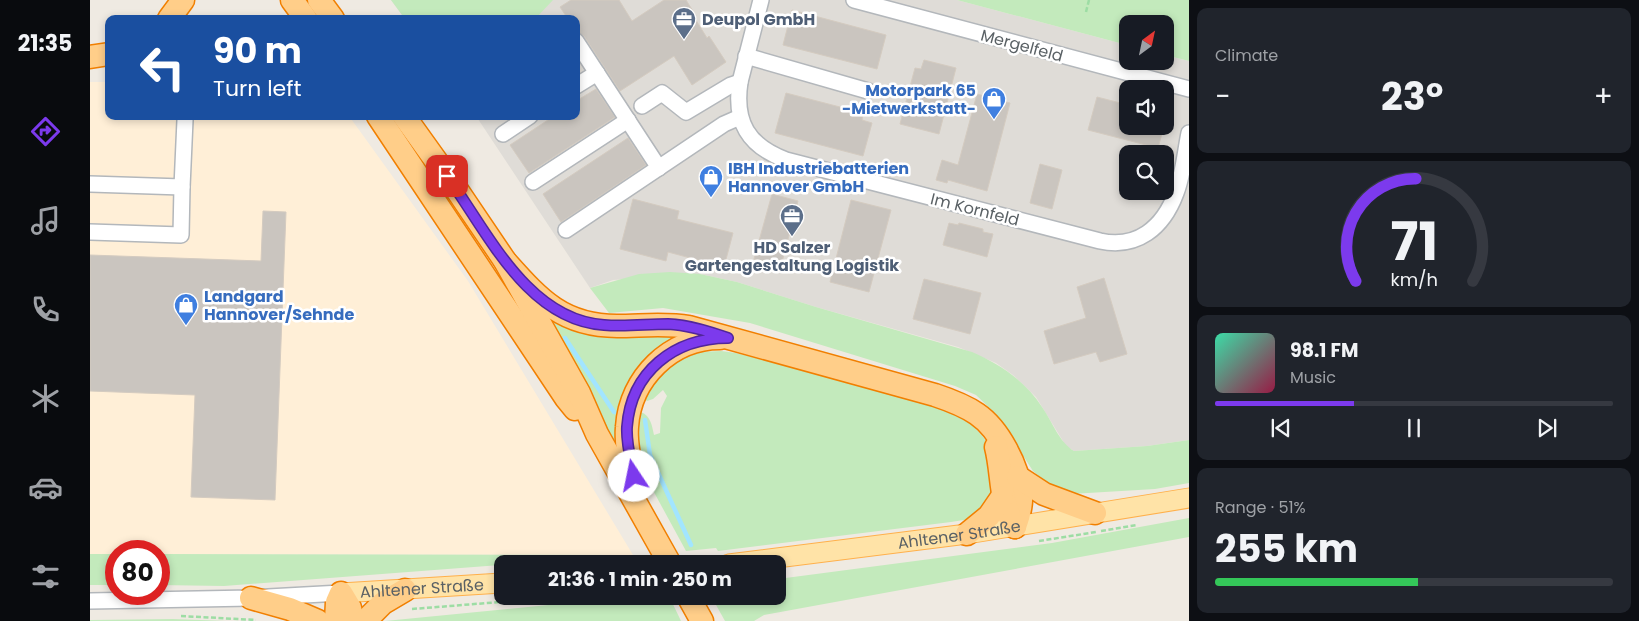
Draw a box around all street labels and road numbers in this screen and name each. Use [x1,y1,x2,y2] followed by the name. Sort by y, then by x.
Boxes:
[978,23,1066,67] street label: Mergelfeld
[928,187,1022,232] street label: Im Kornfeld
[896,514,1022,555] street label: Ahltener Straße
[359,573,485,604] street label: Ahltener Straße

